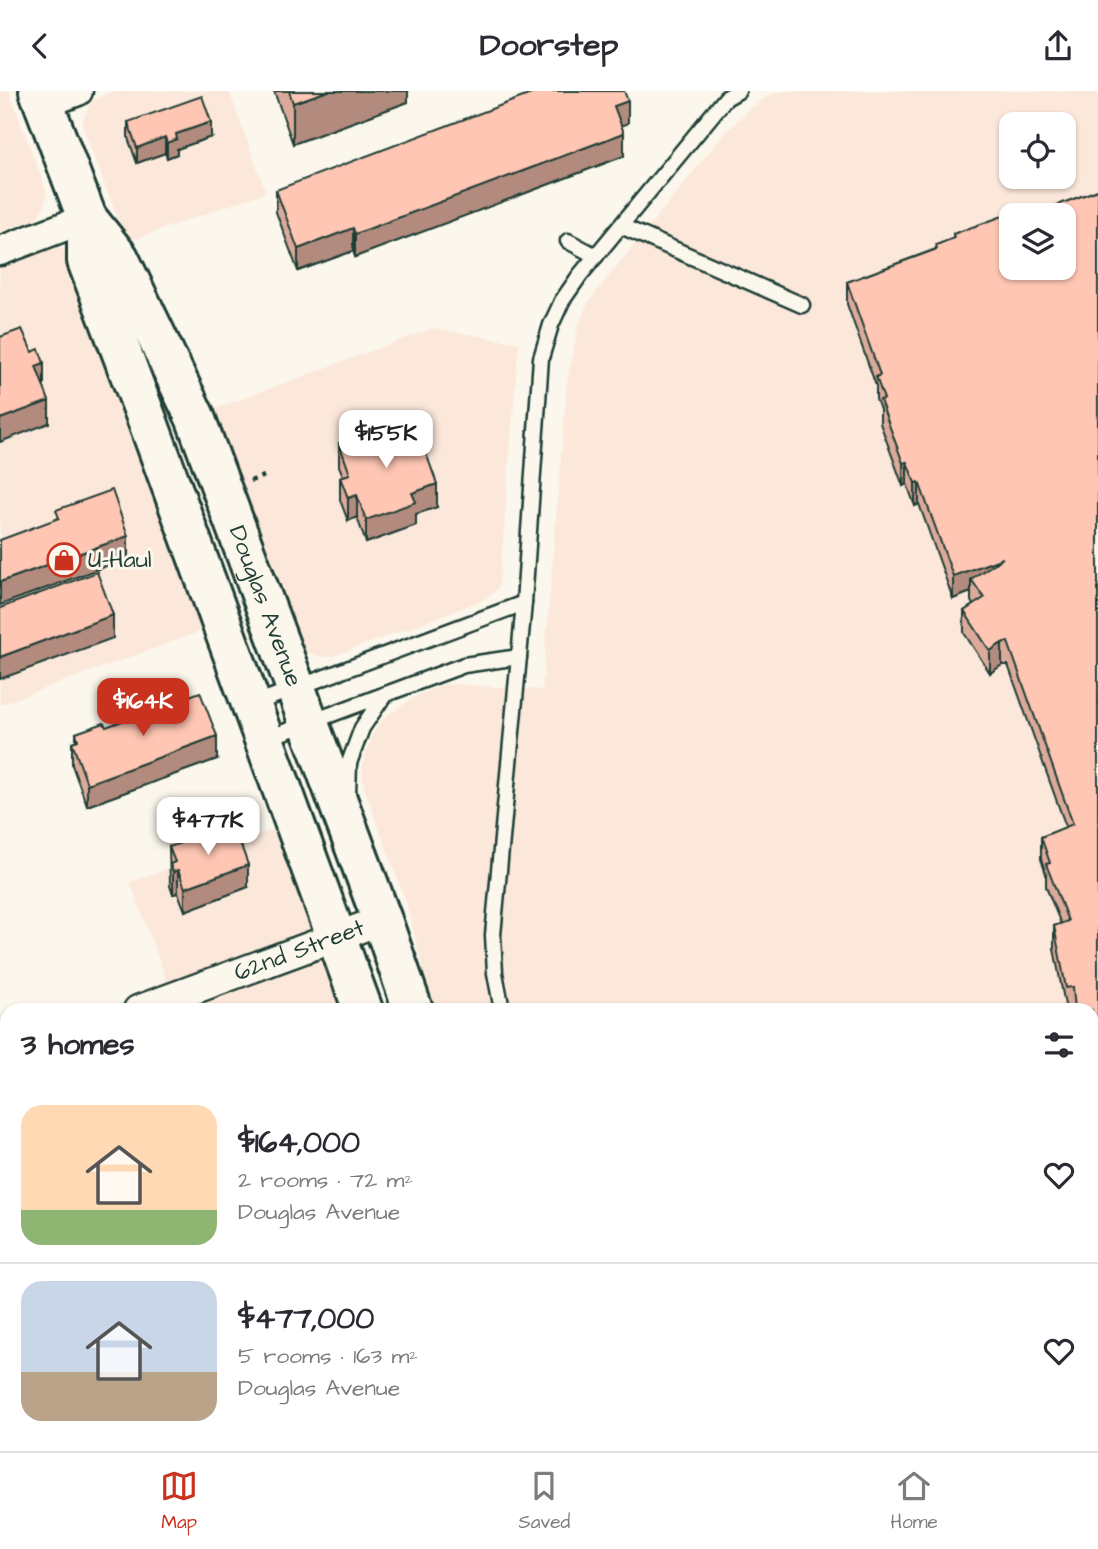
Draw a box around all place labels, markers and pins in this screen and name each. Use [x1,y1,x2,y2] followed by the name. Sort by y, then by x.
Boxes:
[337,411,435,470] pin: $155K
[45,541,83,579] shop icon: U-Haul
[88,543,152,577] place label: U-Haul
[94,679,192,738] pin: $164K
[159,797,257,857] pin: $477K

